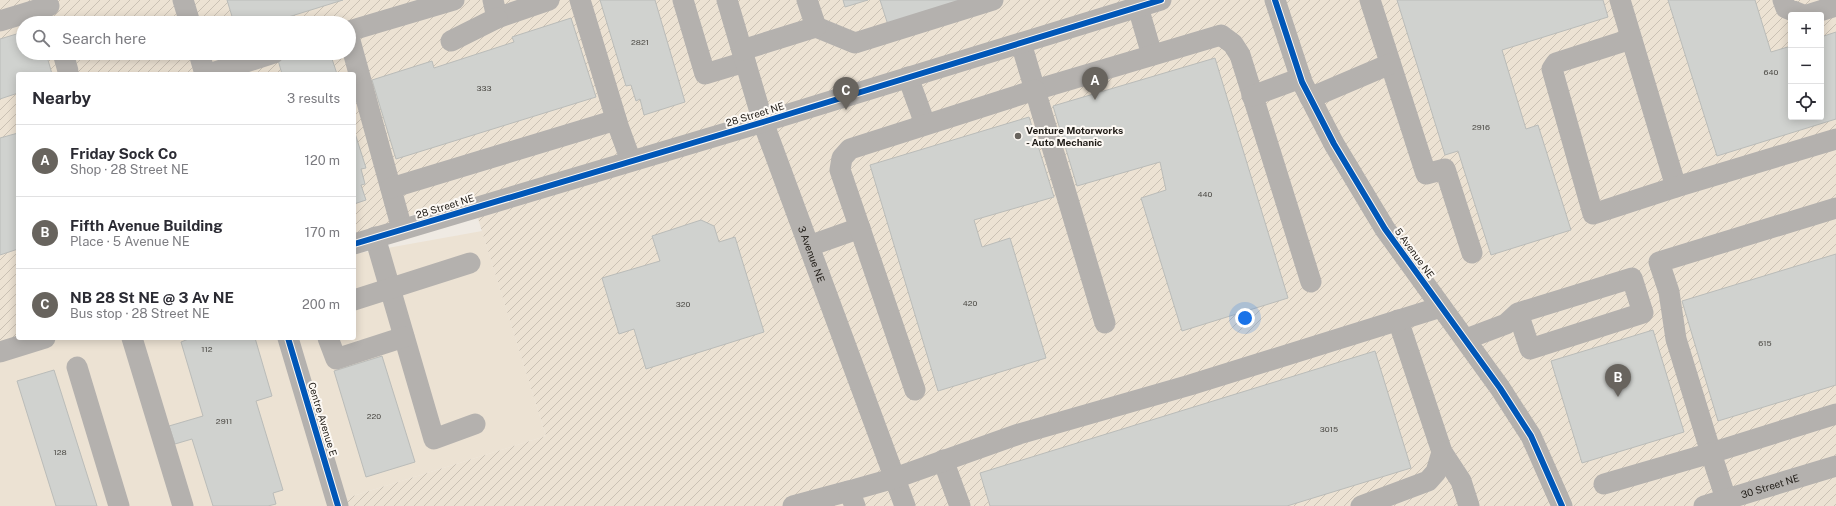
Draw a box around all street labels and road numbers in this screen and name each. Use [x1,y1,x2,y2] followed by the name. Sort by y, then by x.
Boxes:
[724,99,786,129] street label: 28 Street NE
[414,191,476,221] street label: 28 Street NE
[796,224,828,284] street label: 3 Avenue NE
[1393,225,1437,281] street label: 5 Avenue NE
[306,381,340,457] street label: Centre Avenue E
[1739,472,1801,500] street label: 30 Street NE

